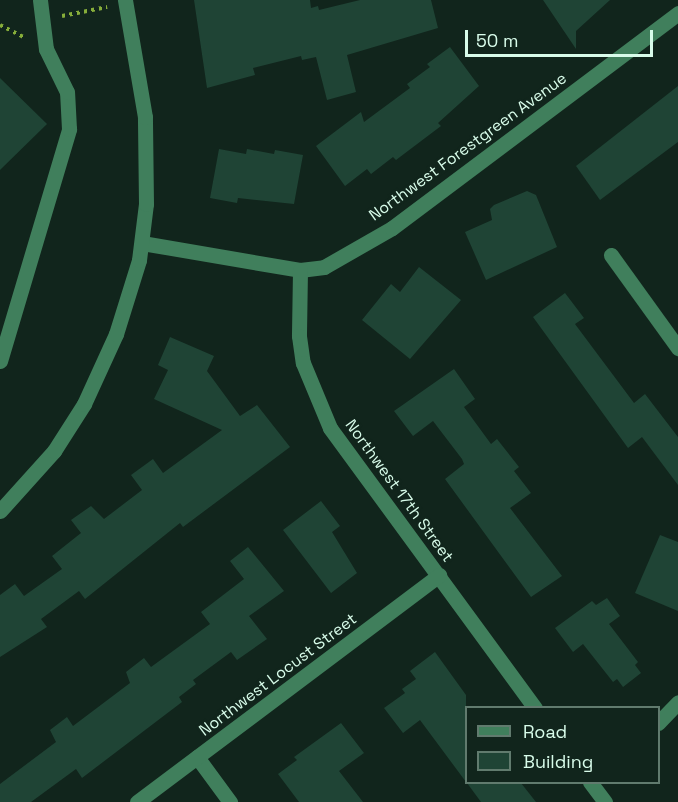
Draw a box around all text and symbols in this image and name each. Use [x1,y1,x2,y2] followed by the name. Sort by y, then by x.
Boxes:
[468,18,656,56] scale bar
[476,29,518,52] text: 50 m
[365,69,571,225] street label: Northwest Forestgreen Avenue
[341,416,457,566] street label: Northwest 17th Street
[196,610,360,740] street label: Northwest Locust Street
[465,706,660,784] legend
[523,720,567,743] text: Road
[523,750,593,773] text: Building

